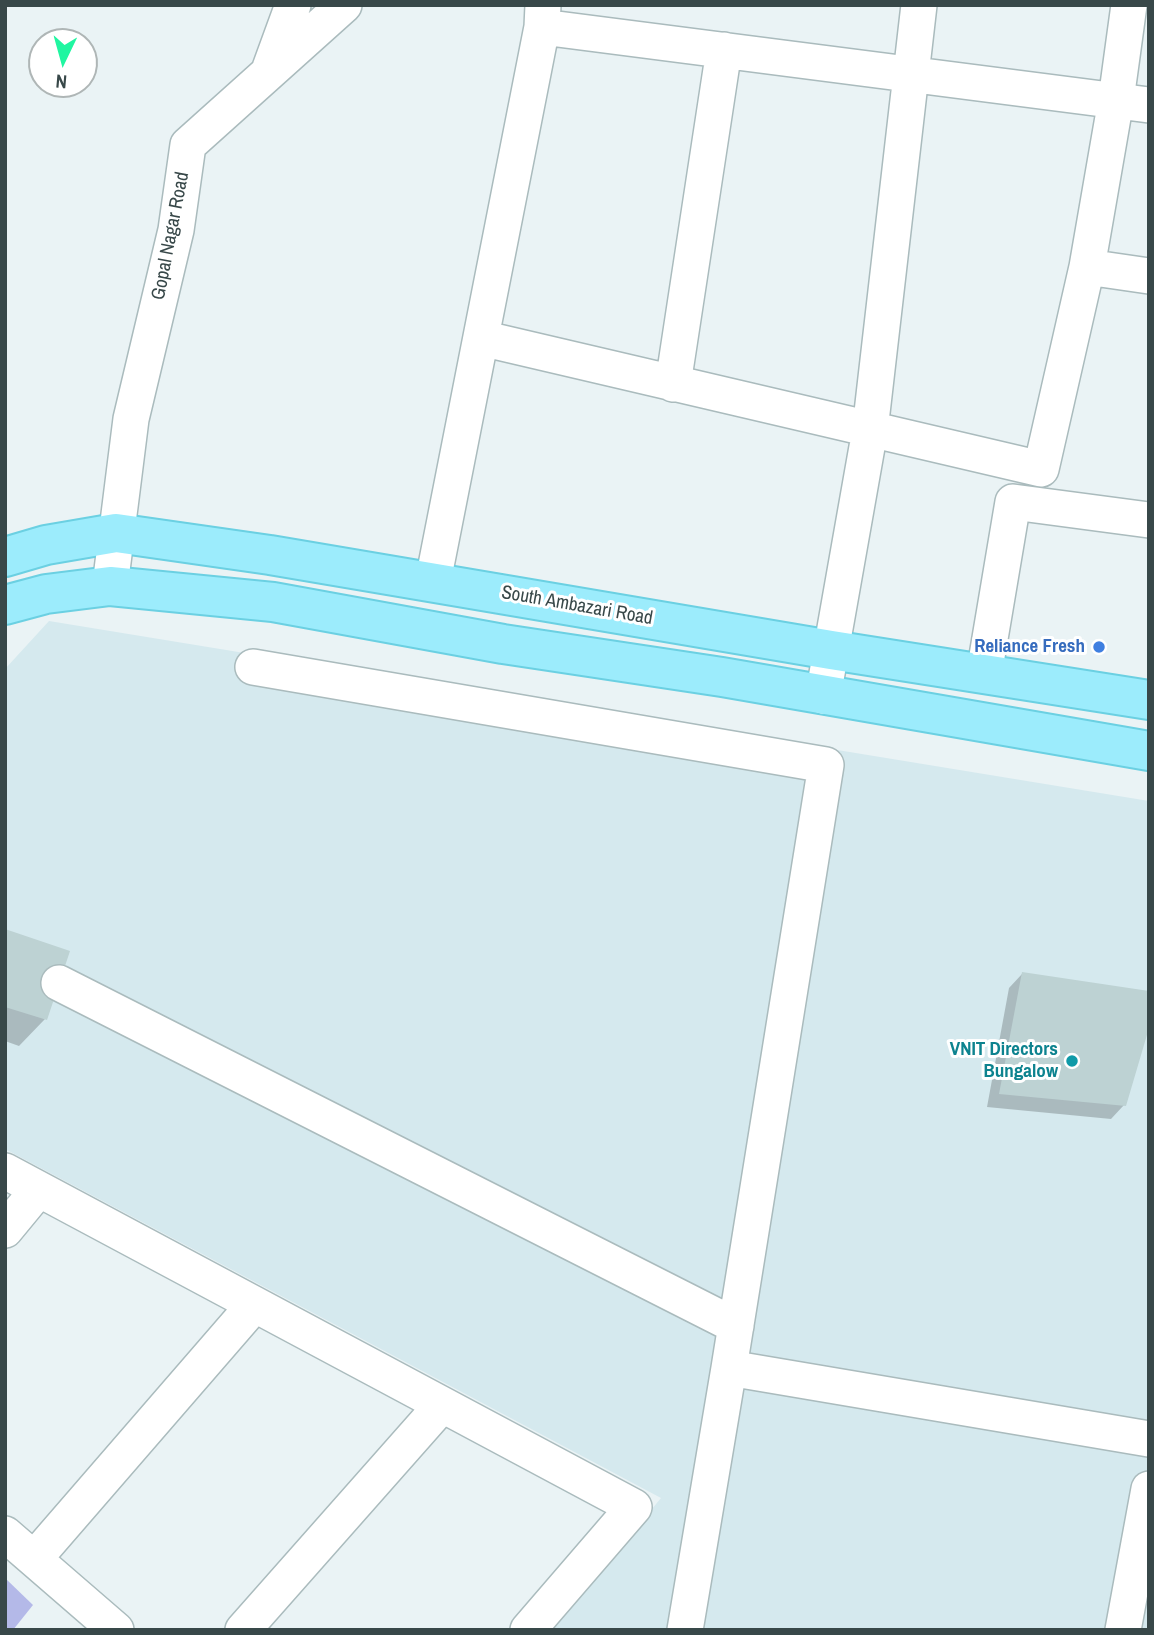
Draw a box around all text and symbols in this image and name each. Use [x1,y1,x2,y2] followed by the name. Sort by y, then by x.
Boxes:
[28,28,98,98] north arrow
[55,68,68,95] text: N
[147,170,195,302] street label: Gopal Nagar Road
[500,581,654,631] street label: South Ambazari Road
[974,636,1085,658] place label: Reliance Fresh
[1091,639,1107,655] marker: Reliance Fresh
[950,1039,1058,1083] place label: VNIT Directors Bungalow
[1064,1053,1080,1069] marker: VNIT Directors Bungalow

